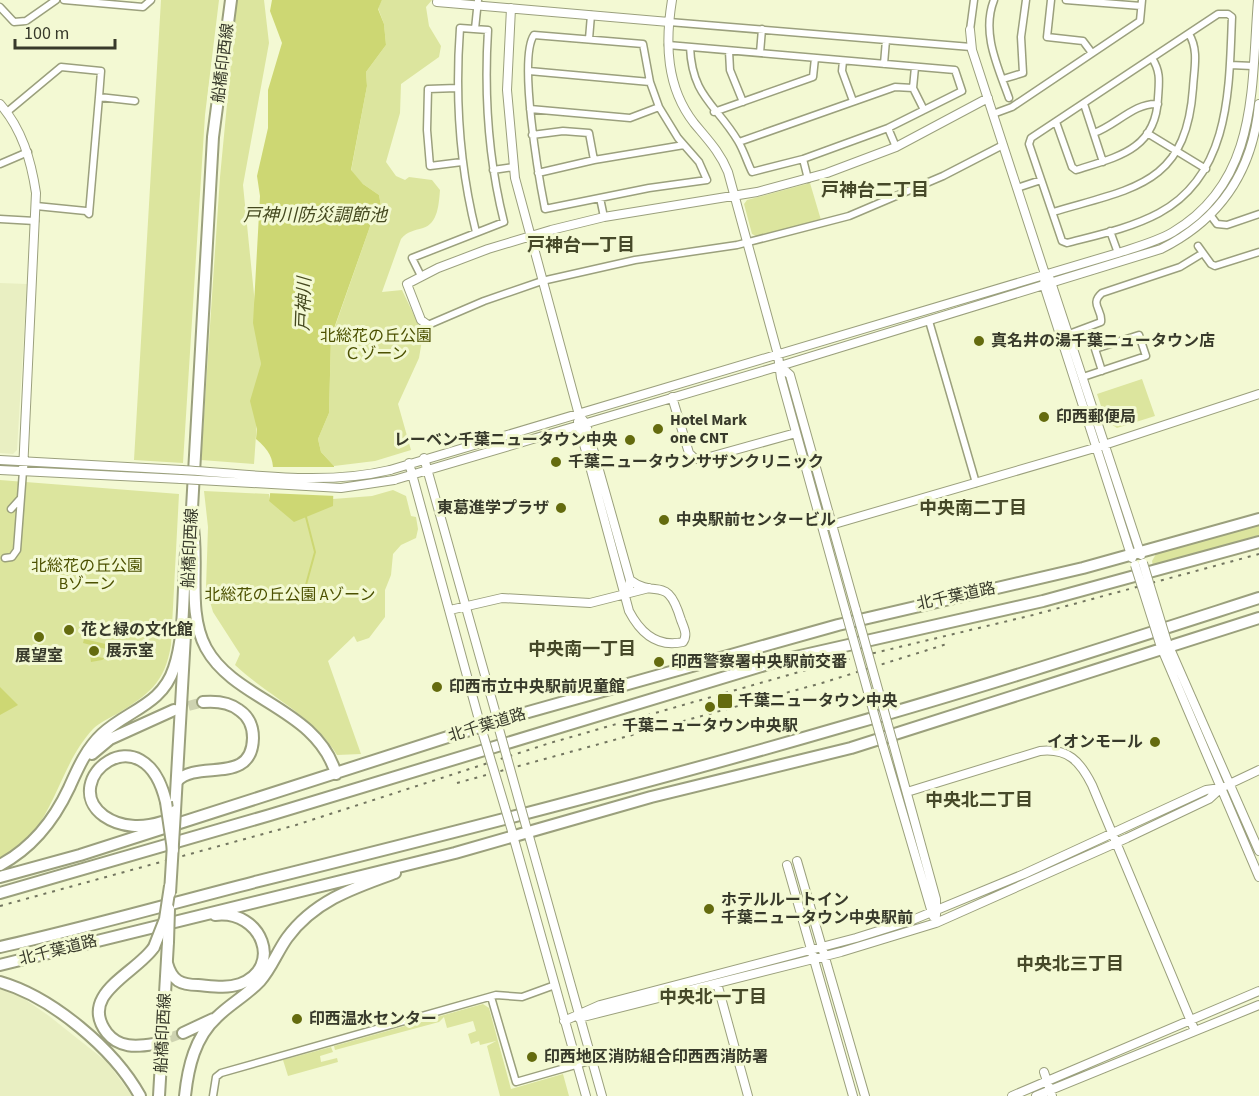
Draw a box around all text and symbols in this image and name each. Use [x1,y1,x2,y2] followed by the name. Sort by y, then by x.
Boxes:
[15,12,116,50] scale bar
[24,21,69,46] text: 100 m
[207,22,239,104] street label: 船橋印西線
[821,178,929,203] district label: 戸神台二丁目
[243,203,389,228] water label: 戸神川防災調節池
[527,233,635,258] district label: 戸神台一丁目
[291,275,318,331] water label: 戸神川
[320,325,432,365] park label: 北総花の丘公園 Ｃゾーン
[991,330,1215,352] place label: 真名井の湯千葉ニュータウン店
[972,334,986,348] marker: 真名井の湯千葉ニュータウン店
[1056,406,1136,428] place label: 印西郵便局
[670,409,747,449] place label: Hotel Mark one CNT
[1037,410,1051,424] marker: 印西郵便局
[651,422,665,436] marker: Hotel Mark one CNT
[394,429,618,451] place label: レーベン千葉ニュータウン中央
[623,433,637,447] marker: レーベン千葉ニュータウン中央
[568,451,824,473] place label: 千葉ニュータウンサザンクリニック
[549,455,563,469] marker: 千葉ニュータウンサザンクリニック
[919,496,1027,521] district label: 中央南二丁目
[437,497,549,519] place label: 東葛進学プラザ
[554,501,568,515] marker: 東葛進学プラザ
[177,507,203,589] street label: 船橋印西線
[676,509,836,531] place label: 中央駅前センタービル
[657,513,671,527] marker: 中央駅前センタービル
[31,555,143,595] park label: 北総花の丘公園 Bゾーン
[915,577,997,615] street label: 北千葉道路
[204,584,376,606] park label: 北総花の丘公園 Aゾーン
[81,619,193,641] place label: 花と緑の文化館
[62,623,76,637] marker: 花と緑の文化館
[32,630,46,644] marker: 展望室
[528,637,636,662] district label: 中央南一丁目
[106,640,154,662] place label: 展示室
[87,644,101,658] marker: 展示室
[15,645,63,667] place label: 展望室
[671,651,847,673] place label: 印西警察署中央駅前交番
[652,655,666,669] marker: 印西警察署中央駅前交番
[449,676,625,698] place label: 印西市立中央駅前児童館
[430,680,444,694] marker: 印西市立中央駅前児童館
[738,690,898,712] place label: 千葉ニュータウン中央
[716,692,734,710] marker: 千葉ニュータウン中央
[703,700,717,714] marker: 千葉ニュータウン中央駅
[446,703,528,747] street label: 北千葉道路
[622,715,798,737] place label: 千葉ニュータウン中央駅
[1047,731,1143,753] place label: イオンモール
[1148,735,1162,749] marker: イオンモール
[925,788,1033,813] district label: 中央北二丁目
[721,889,913,929] place label: ホテルルートイン 千葉ニュータウン中央駅前
[702,902,716,916] marker: ホテルルートイン 千葉ニュータウン中央駅前
[17,930,99,970] street label: 北千葉道路
[1016,952,1124,977] district label: 中央北三丁目
[659,985,767,1010] district label: 中央北一丁目
[150,992,176,1074] street label: 船橋印西線
[309,1008,437,1030] place label: 印西温水センター
[290,1012,304,1026] marker: 印西温水センター
[544,1046,768,1068] place label: 印西地区消防組合印西西消防署
[525,1050,539,1064] marker: 印西地区消防組合印西西消防署

